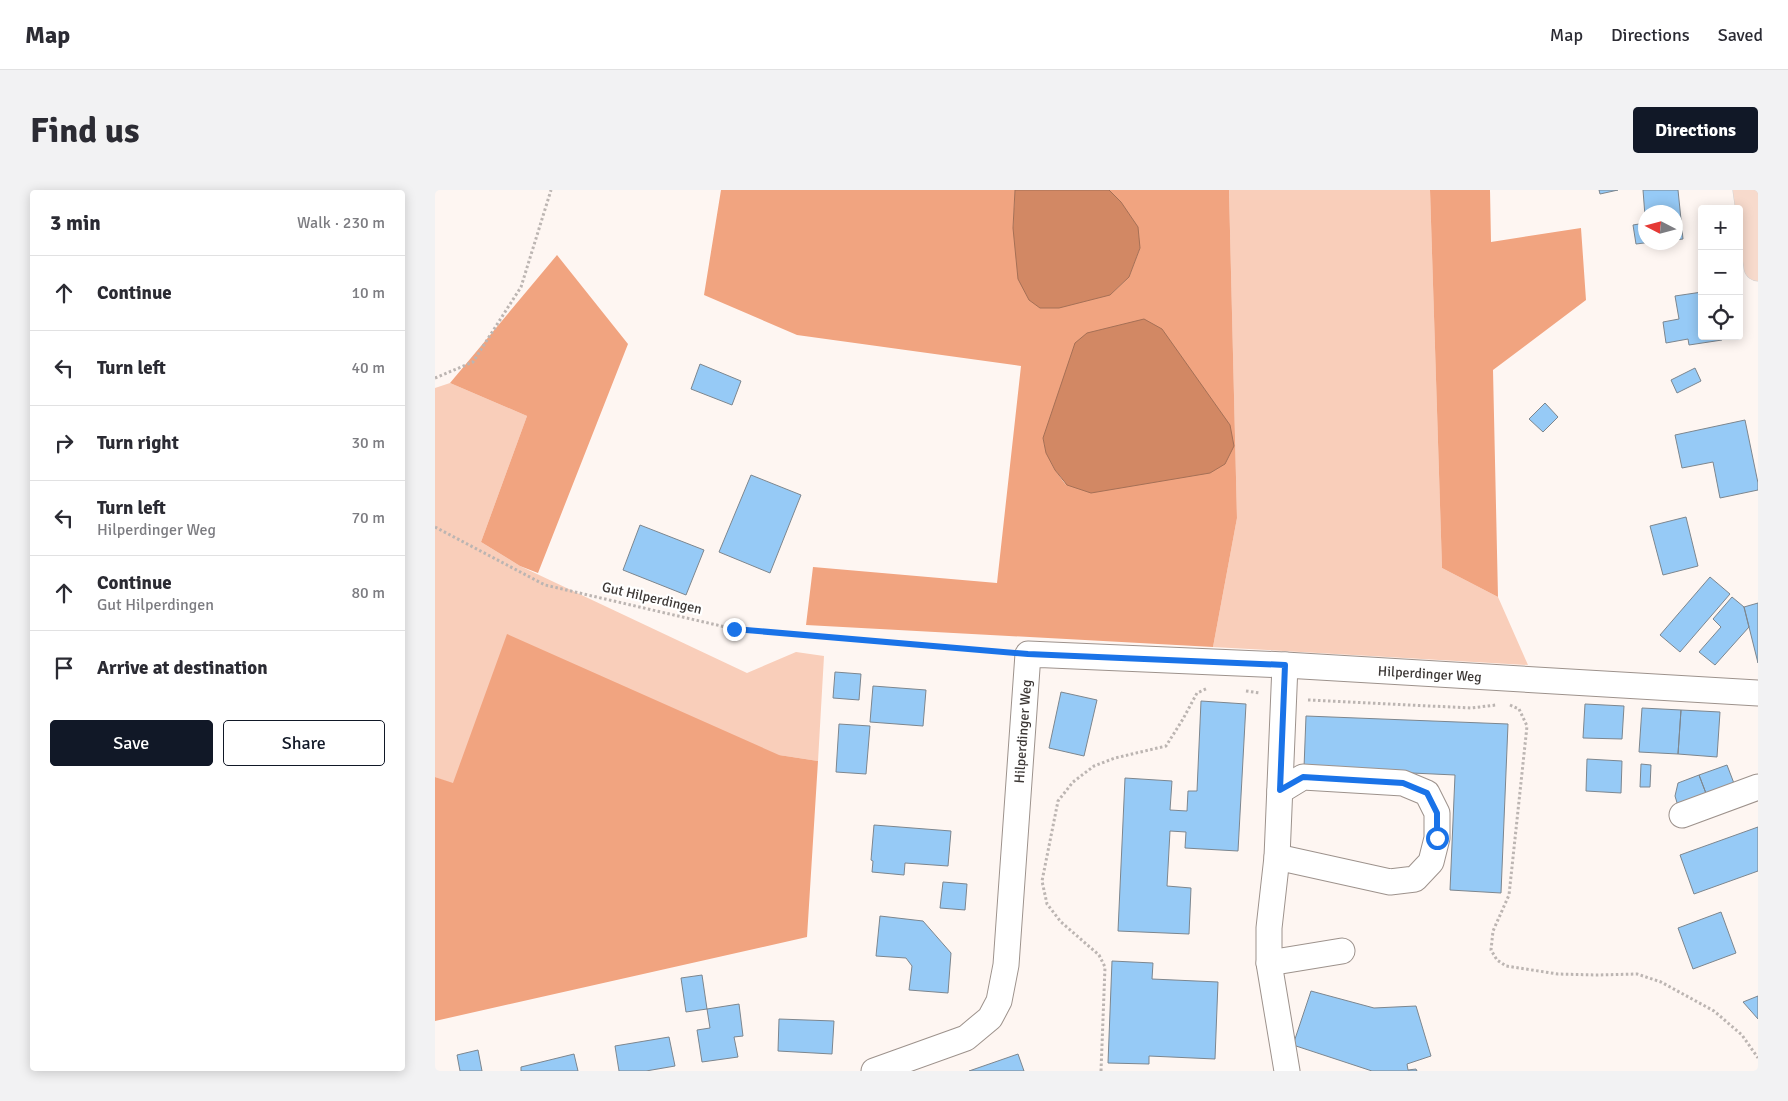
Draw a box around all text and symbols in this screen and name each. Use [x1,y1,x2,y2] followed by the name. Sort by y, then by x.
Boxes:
[25,20,70,50] text: Map
[1550,24,1583,46] text: Map
[1611,24,1690,46] text: Directions
[1718,24,1763,46] text: Saved
[1633,107,1758,153] button: Directions
[30,109,140,152] text: Find us
[1638,205,1683,250] north arrow
[1698,205,1743,340] map controls
[1698,205,1743,250] button: +
[50,210,101,236] text: 3 min
[297,213,385,233] text: Walk · 230 m
[1698,250,1743,295] button: −
[50,279,78,307] icon: ahead
[97,281,172,305] text: Continue
[351,283,385,303] text: 10 m
[1698,295,1743,340] button: locate
[50,354,78,382] icon: left
[97,356,166,380] text: Turn left
[351,358,385,378] text: 40 m
[50,429,78,457] icon: right
[97,431,179,455] text: Turn right
[351,433,385,453] text: 30 m
[97,496,166,520] text: Turn left
[50,504,78,532] icon: left
[351,508,385,528] text: 70 m
[97,520,216,540] text: Hilperdinger Weg
[97,571,172,595] text: Continue
[600,578,704,618] street label: Gut Hilperdingen
[50,579,78,607] icon: ahead
[351,583,385,603] text: 80 m
[97,595,214,615] text: Gut Hilperdingen
[723,618,746,641] route end
[50,654,78,682] icon: arrive
[97,656,268,680] text: Arrive at destination
[1377,662,1482,685] street label: Hilperdinger Weg
[1010,679,1035,784] street label: Hilperdinger Weg
[50,720,213,766] button: Save
[223,720,385,766] button: Share
[1426,827,1449,850] route start

